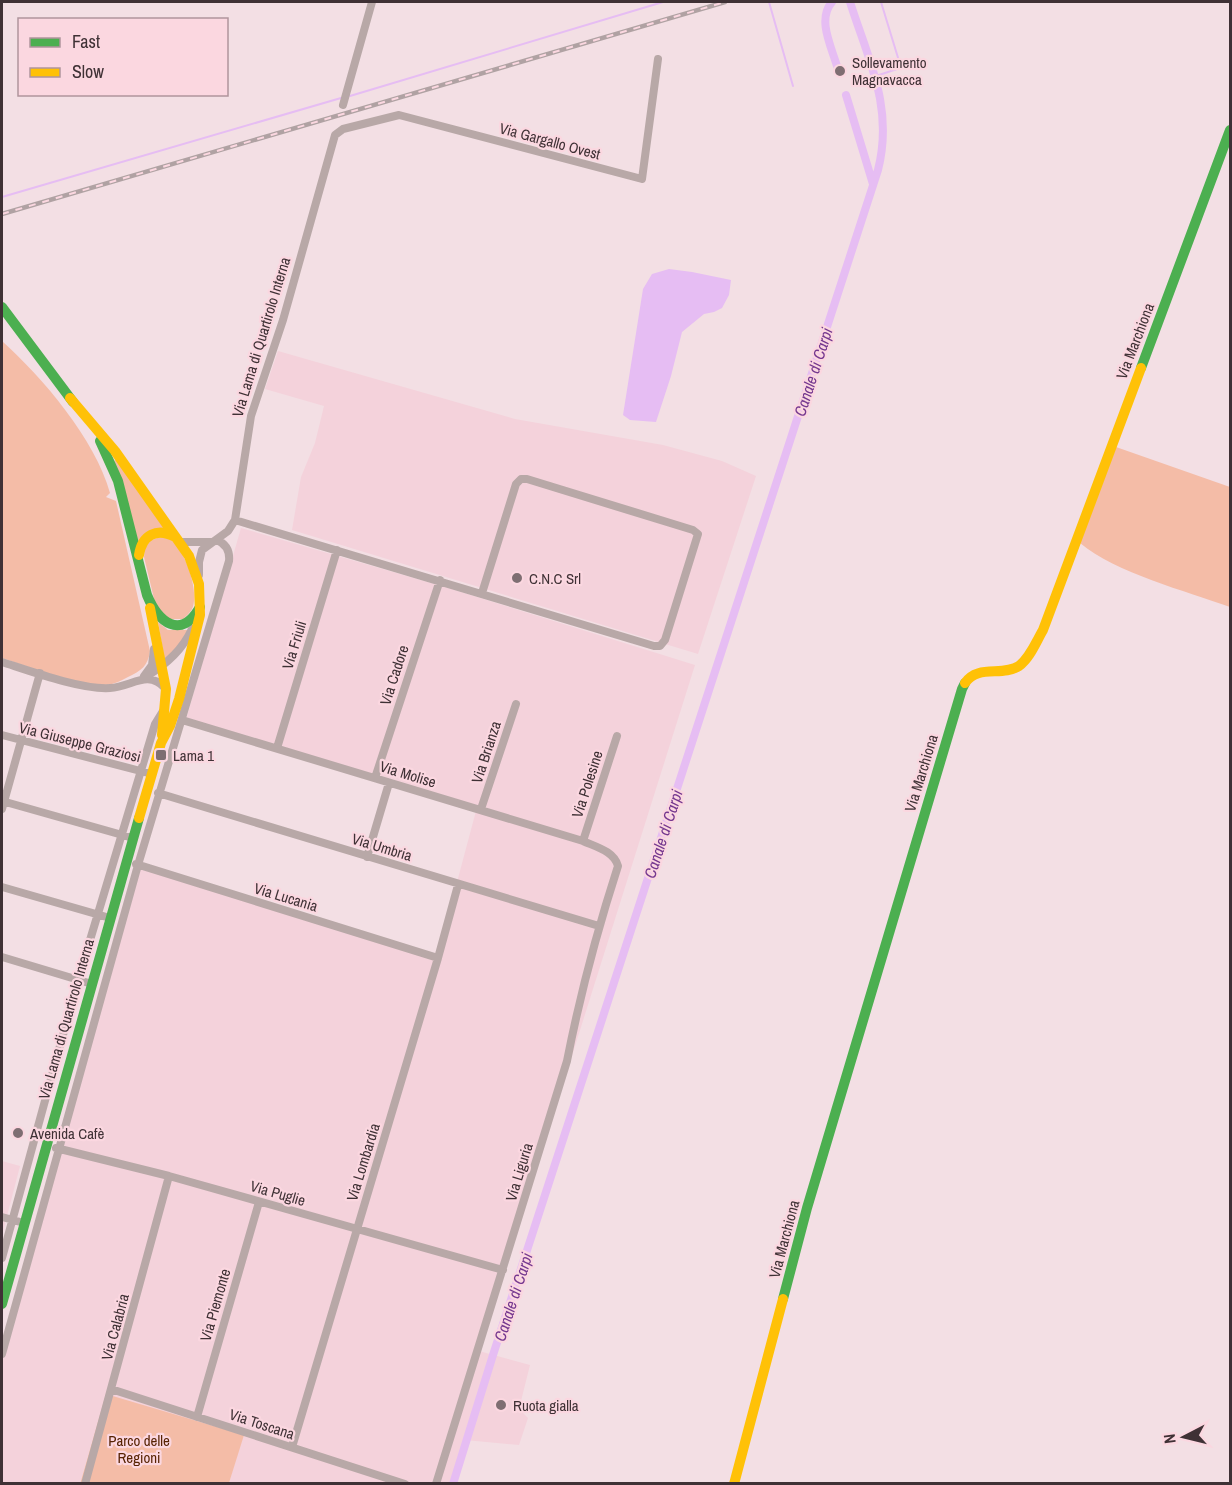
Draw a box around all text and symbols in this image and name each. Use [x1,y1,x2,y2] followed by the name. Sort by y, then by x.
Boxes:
[18,18,228,96] legend
[72,29,100,54] text: Fast
[852,52,927,90] place label: Sollevamento Magnavacca
[72,59,104,84] text: Slow
[833,64,847,78] marker: Sollevamento Magnavacca
[497,117,603,165] street label: Via Gargallo Ovest
[227,254,295,419] street label: Via Lama di Quartirolo Interna
[1111,300,1159,382] street label: Via Marchiona
[788,325,838,419] water label: Canale di Carpi
[529,568,581,589] place label: C.N.C Srl
[510,571,524,585] marker: C.N.C Srl
[277,618,311,672] street label: Via Friuli
[374,642,414,708] street label: Via Cadore
[17,717,143,767] street label: Via Giuseppe Graziosi
[466,718,506,786] street label: Via Brianza
[899,732,943,814] street label: Via Marchiona
[173,745,214,766] place label: Lama 1
[154,748,168,762] marker: Lama 1
[566,748,608,820] street label: Via Polesine
[377,755,439,793] street label: Via Molise
[638,787,688,881] water label: Canale di Carpi
[349,828,415,866] street label: Via Umbria
[252,877,321,917] street label: Via Lucania
[33,936,99,1102] street label: Via Lama di Quartirolo Interna
[341,1120,385,1204] street label: Via Lombardia
[29,1123,104,1144] place label: Avenida Cafè
[11,1126,25,1140] marker: Avenida Cafè
[500,1140,538,1204] street label: Via Liguria
[248,1175,308,1211] street label: Via Puglie
[764,1198,805,1280] street label: Via Marchiona
[488,1250,538,1344] water label: Canale di Carpi
[195,1266,235,1344] street label: Via Piemonte
[96,1291,134,1363] street label: Via Calabria
[513,1395,579,1416] place label: Ruota gialla
[494,1398,508,1412] marker: Ruota gialla
[227,1404,297,1444] street label: Via Toscana
[1154,1407,1214,1467] north arrow
[108,1430,170,1468] park label: Parco delle Regioni
[1158,1433,1181,1445] text: N

